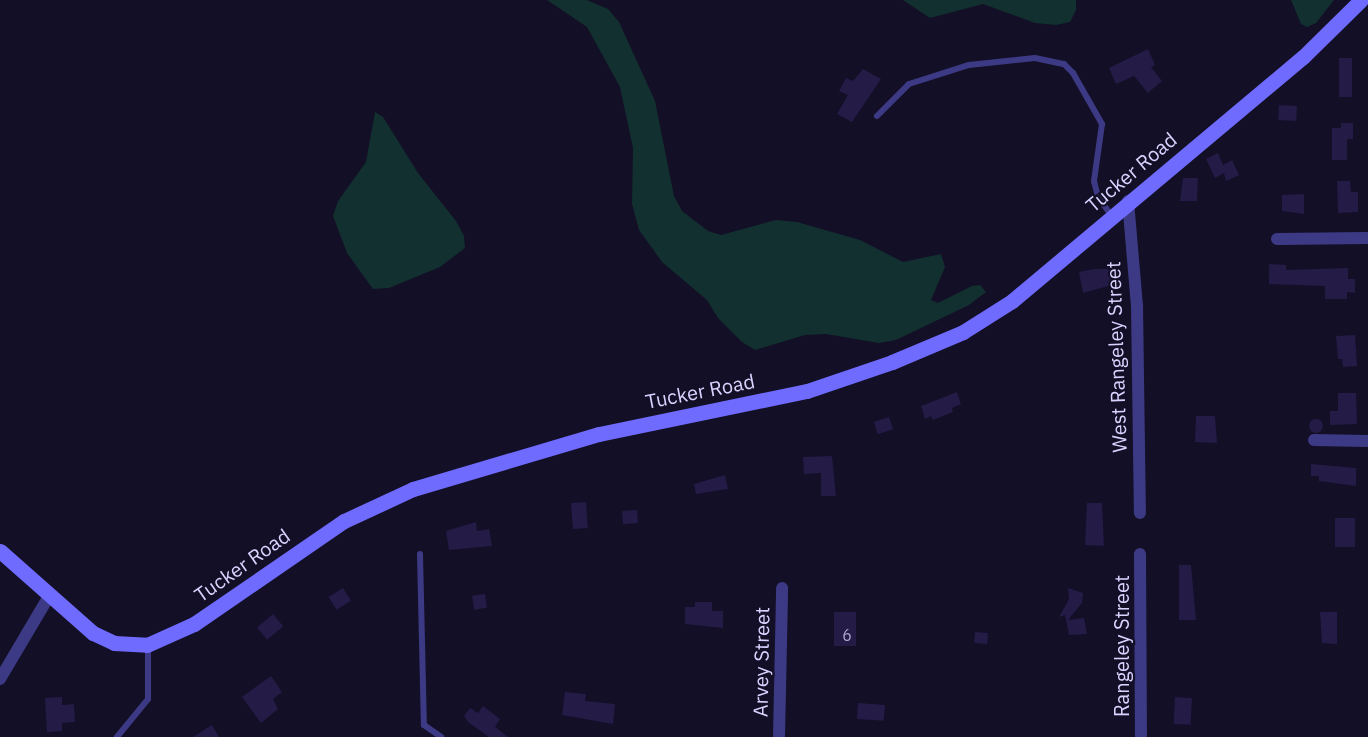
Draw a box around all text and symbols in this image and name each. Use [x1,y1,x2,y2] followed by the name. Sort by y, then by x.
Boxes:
[1081,127,1181,217] street label: Tucker Road
[1101,261,1131,453] street label: West Rangeley Street
[643,369,757,413] street label: Tucker Road
[190,523,294,607] street label: Tucker Road
[1109,575,1133,717] street label: Rangeley Street
[748,607,774,717] street label: Arvey Street
[842,625,852,645] house number: 6

